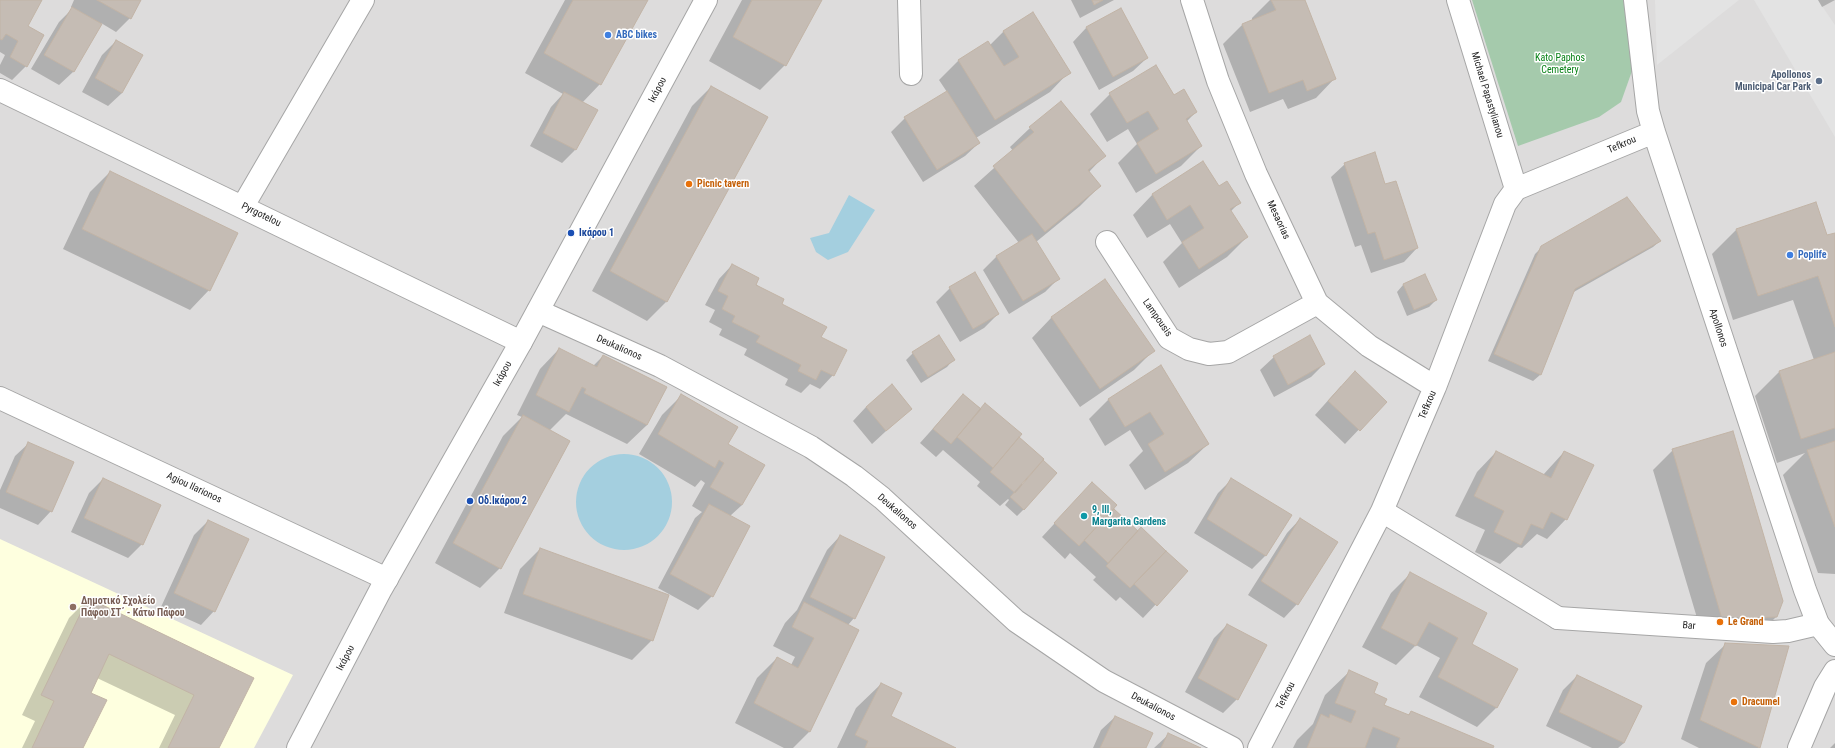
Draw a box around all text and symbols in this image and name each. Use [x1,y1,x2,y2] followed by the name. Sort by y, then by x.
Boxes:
[616,29,657,41] place label: ABC bikes
[603,30,613,40] marker: ABC bikes
[1468,51,1506,139] street label: Michael Papastylianou
[1535,52,1585,76] park label: Kato Paphos Cemetery
[1735,69,1811,92] place label: Apollonos Municipal Car Park
[646,75,670,105] street label: Ικάρου
[1814,76,1824,86] marker: Apollonos Municipal Car Park
[1606,134,1638,156] street label: Tefkrou
[697,178,749,190] place label: Picnic tavern
[684,179,694,189] marker: Picnic tavern
[1264,199,1292,241] street label: Mesaorias
[239,200,283,230] street label: Pyrgotelou
[579,227,614,239] place label: Ικάρου 1
[566,228,576,238] marker: Ικάρου 1
[1798,249,1827,261] place label: Poplife
[1785,250,1795,260] marker: Poplife
[1140,297,1174,339] street label: Lampousis
[1706,307,1730,349] street label: Apollonos
[594,333,644,363] street label: Deukalionos
[491,359,515,389] street label: Ικάρου
[1417,389,1439,421] street label: Tefkrou
[164,470,224,506] street label: Agiou Ilarionos
[875,492,919,532] street label: Deukalionos
[478,495,527,507] place label: Οδ.Ικάρου 2
[465,496,475,506] marker: Οδ.Ικάρου 2
[1092,504,1166,528] place label: 9, lll, Margarita Gardens
[1079,511,1089,521] marker: 9, lll, Margarita Gardens
[81,595,185,618] place label: Δημοτικό Σχολείο Πάφου ΣΤ΄ - Κάτω Πάφου
[68,602,78,612] marker: Δημοτικό Σχολείο Πάφου ΣΤ΄ - Κάτω Πάφου
[1728,616,1763,628] place label: Le Grand
[1715,617,1725,627] marker: Le Grand
[1682,619,1696,633] street label: Bar
[334,643,358,673] street label: Ικάρου
[1274,680,1298,712] street label: Tefkrou
[1129,690,1177,724] street label: Deukalionos
[1742,696,1780,708] place label: Dracumel
[1729,697,1739,707] marker: Dracumel

